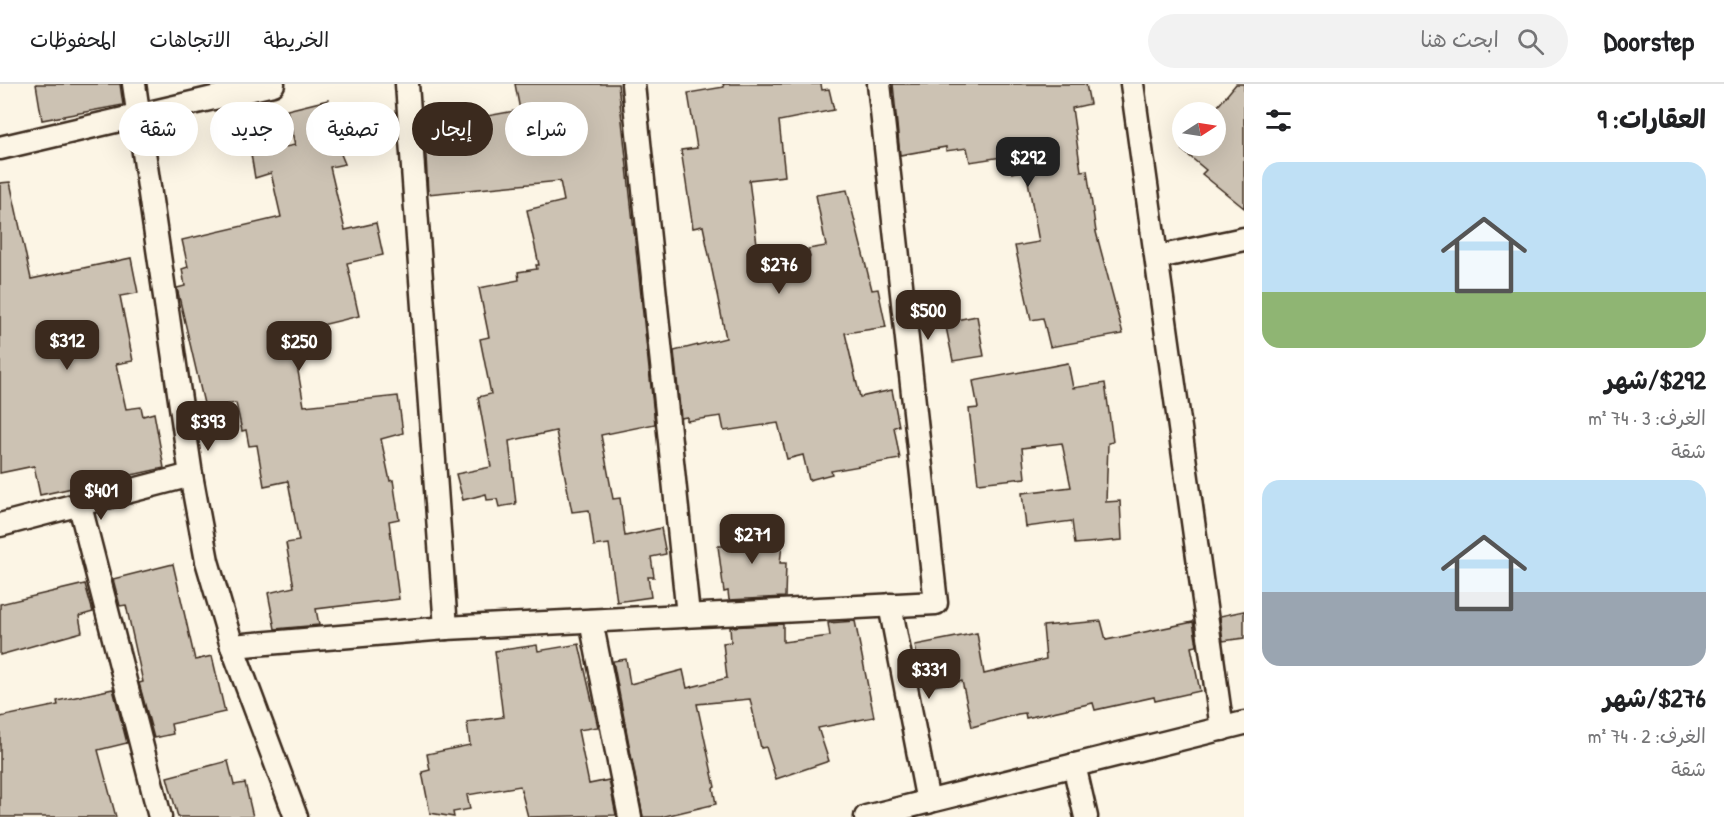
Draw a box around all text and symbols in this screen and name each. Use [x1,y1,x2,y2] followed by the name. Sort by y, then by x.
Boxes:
[1148,14,1568,68] search box
[1604,22,1694,60] text: Doorstep
[1420,24,1499,54] text: ابحث هنا
[30,25,116,54] text: المحفوظات
[149,25,231,54] text: الاتجاهات
[264,25,329,54] text: الخريطة
[1514,25,1547,58] icon: search
[1597,101,1706,136] text: العقارات: 9
[119,102,198,156] chip: شقة
[210,102,294,156] chip: جديد
[306,102,400,156] chip: تصفية
[412,102,493,156] chip: إيجار
[505,102,588,156] chip: شراء
[1172,102,1226,156] north arrow
[1172,102,1226,156] map controls
[1262,104,1295,137] icon: filters
[992,137,1064,188] pin: $292
[1010,143,1046,170] text: $292
[1430,201,1538,309] icon: home
[743,244,815,295] pin: $276
[760,250,798,277] text: $276
[892,290,964,341] pin: $500
[910,296,946,323] text: $500
[31,320,103,371] pin: $312
[263,321,335,372] pin: $250
[49,326,85,353] text: $312
[281,327,317,354] text: $250
[1605,362,1706,397] text: $292/شهر
[172,401,244,452] pin: $393
[1588,404,1706,431] text: الغرف: 3 · 74 m²
[190,407,226,434] text: $393
[1671,437,1706,464] text: شقة
[65,470,137,521] pin: $401
[84,476,118,503] text: $401
[716,514,788,565] pin: $271
[1430,519,1538,627] icon: home
[734,520,770,547] text: $271
[893,649,965,700] pin: $331
[911,655,947,682] text: $331
[1603,680,1706,715] text: $276/شهر
[1588,722,1706,749] text: الغرف: 2 · 74 m²
[1671,755,1706,782] text: شقة

